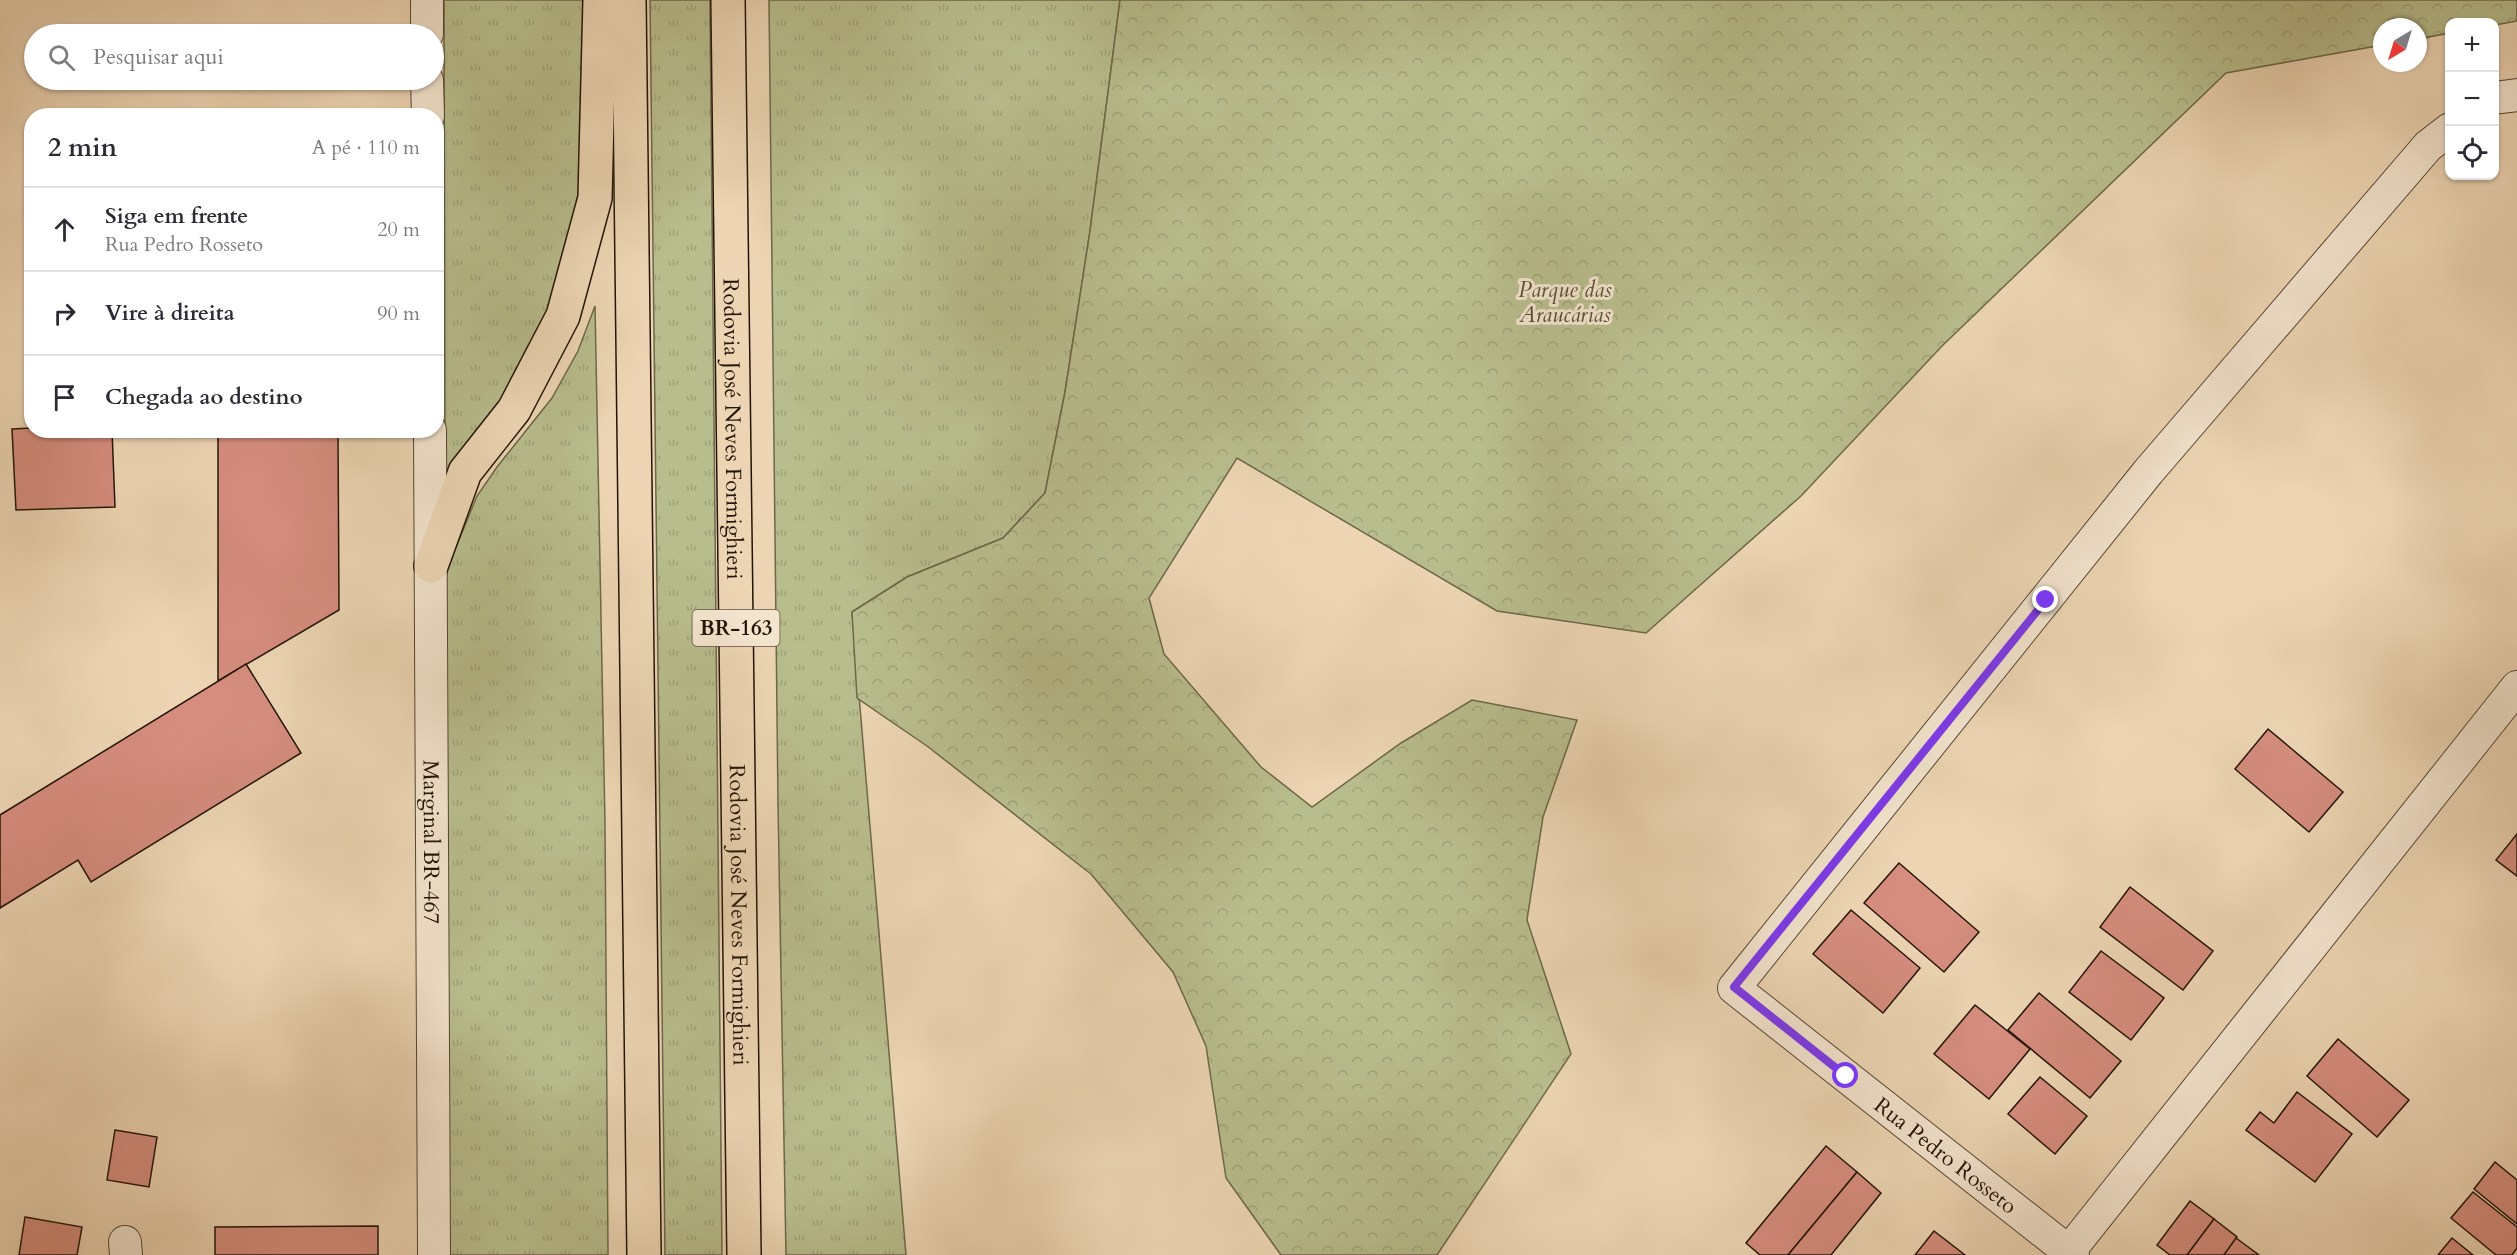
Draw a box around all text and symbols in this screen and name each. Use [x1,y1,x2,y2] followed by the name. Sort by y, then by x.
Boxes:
[2373,18,2427,72] north arrow
[2445,18,2499,180] map controls
[2445,18,2499,72] button: +
[24,24,444,90] search box
[45,41,78,74] icon: search
[93,42,224,72] text: Pesquisar aqui
[2445,72,2499,126] button: −
[2445,126,2499,180] button: locate
[48,130,117,165] text: 2 min
[312,134,420,161] text: A pé · 110 m
[105,201,248,231] text: Siga em frente
[48,213,81,246] icon: ahead
[377,216,420,243] text: 20 m
[105,231,263,258] text: Rua Pedro Rosseto
[1518,275,1612,330] park label: Parque das Araucárias
[716,278,749,580] street label: Rodovia José Neves Formighieri
[48,297,81,330] icon: right
[105,298,235,328] text: Vire à direita
[377,300,420,327] text: 90 m
[48,381,81,414] icon: arrive
[105,382,303,412] text: Chegada ao destino
[2032,586,2058,612] route end
[692,610,780,646] road number: BR-163
[416,760,446,924] street label: Marginal BR-467
[722,764,756,1066] street label: Rodovia José Neves Formighieri
[1832,1062,1858,1088] route start
[1868,1090,2023,1221] street label: Rua Pedro Rosseto

